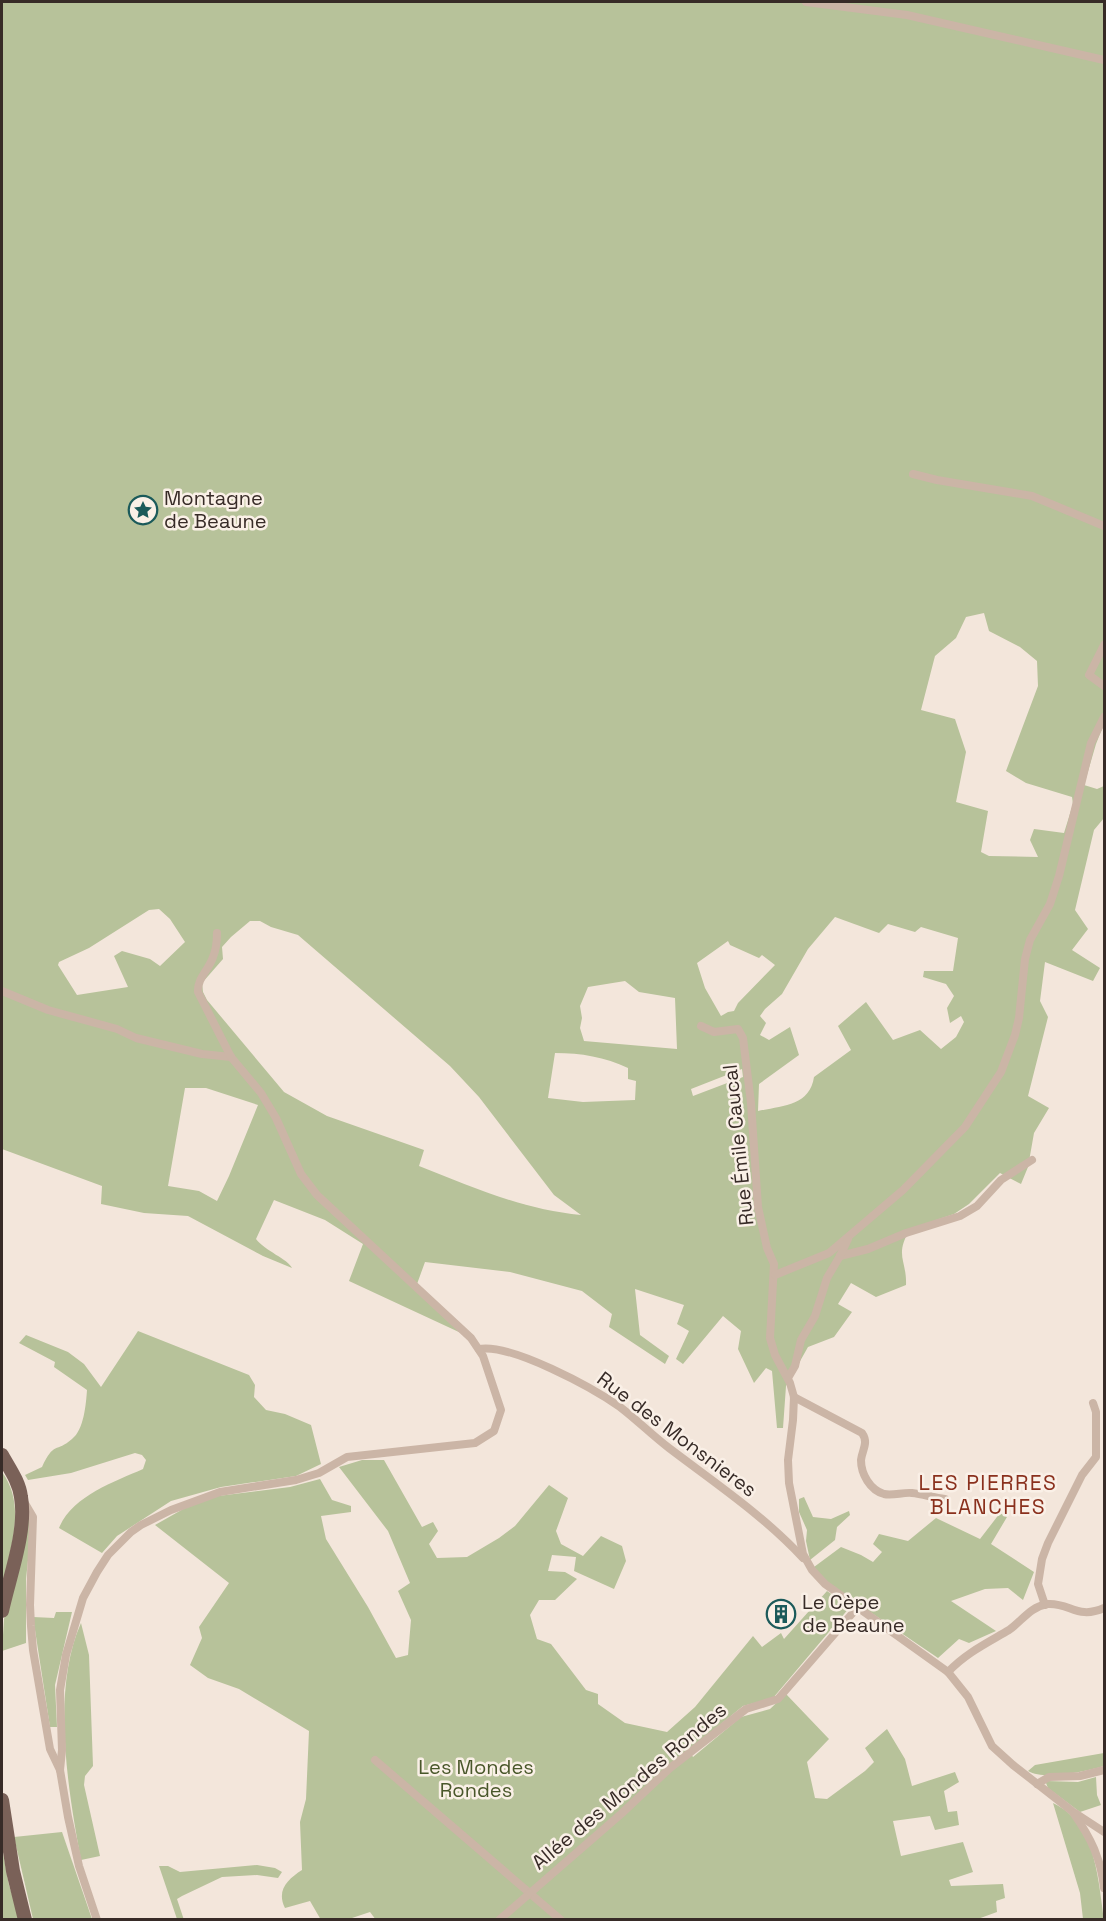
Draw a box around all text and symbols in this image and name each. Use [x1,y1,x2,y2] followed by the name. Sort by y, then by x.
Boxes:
[164,485,267,534] place label: Montagne de Beaune
[127,494,159,526] place icon: Montagne de Beaune
[717,1063,759,1227] street label: Rue Émile Caucal
[592,1365,762,1503] street label: Rue des Monsnieres
[919,1469,1057,1520] district label: LES PIERRES BLANCHES
[802,1589,905,1638] place label: Le Cèpe de Beaune
[765,1598,797,1630] building icon: Le Cèpe de Beaune
[526,1697,732,1875] street label: Allée des Mondes Rondes
[418,1754,534,1803] park label: Les Mondes Rondes

